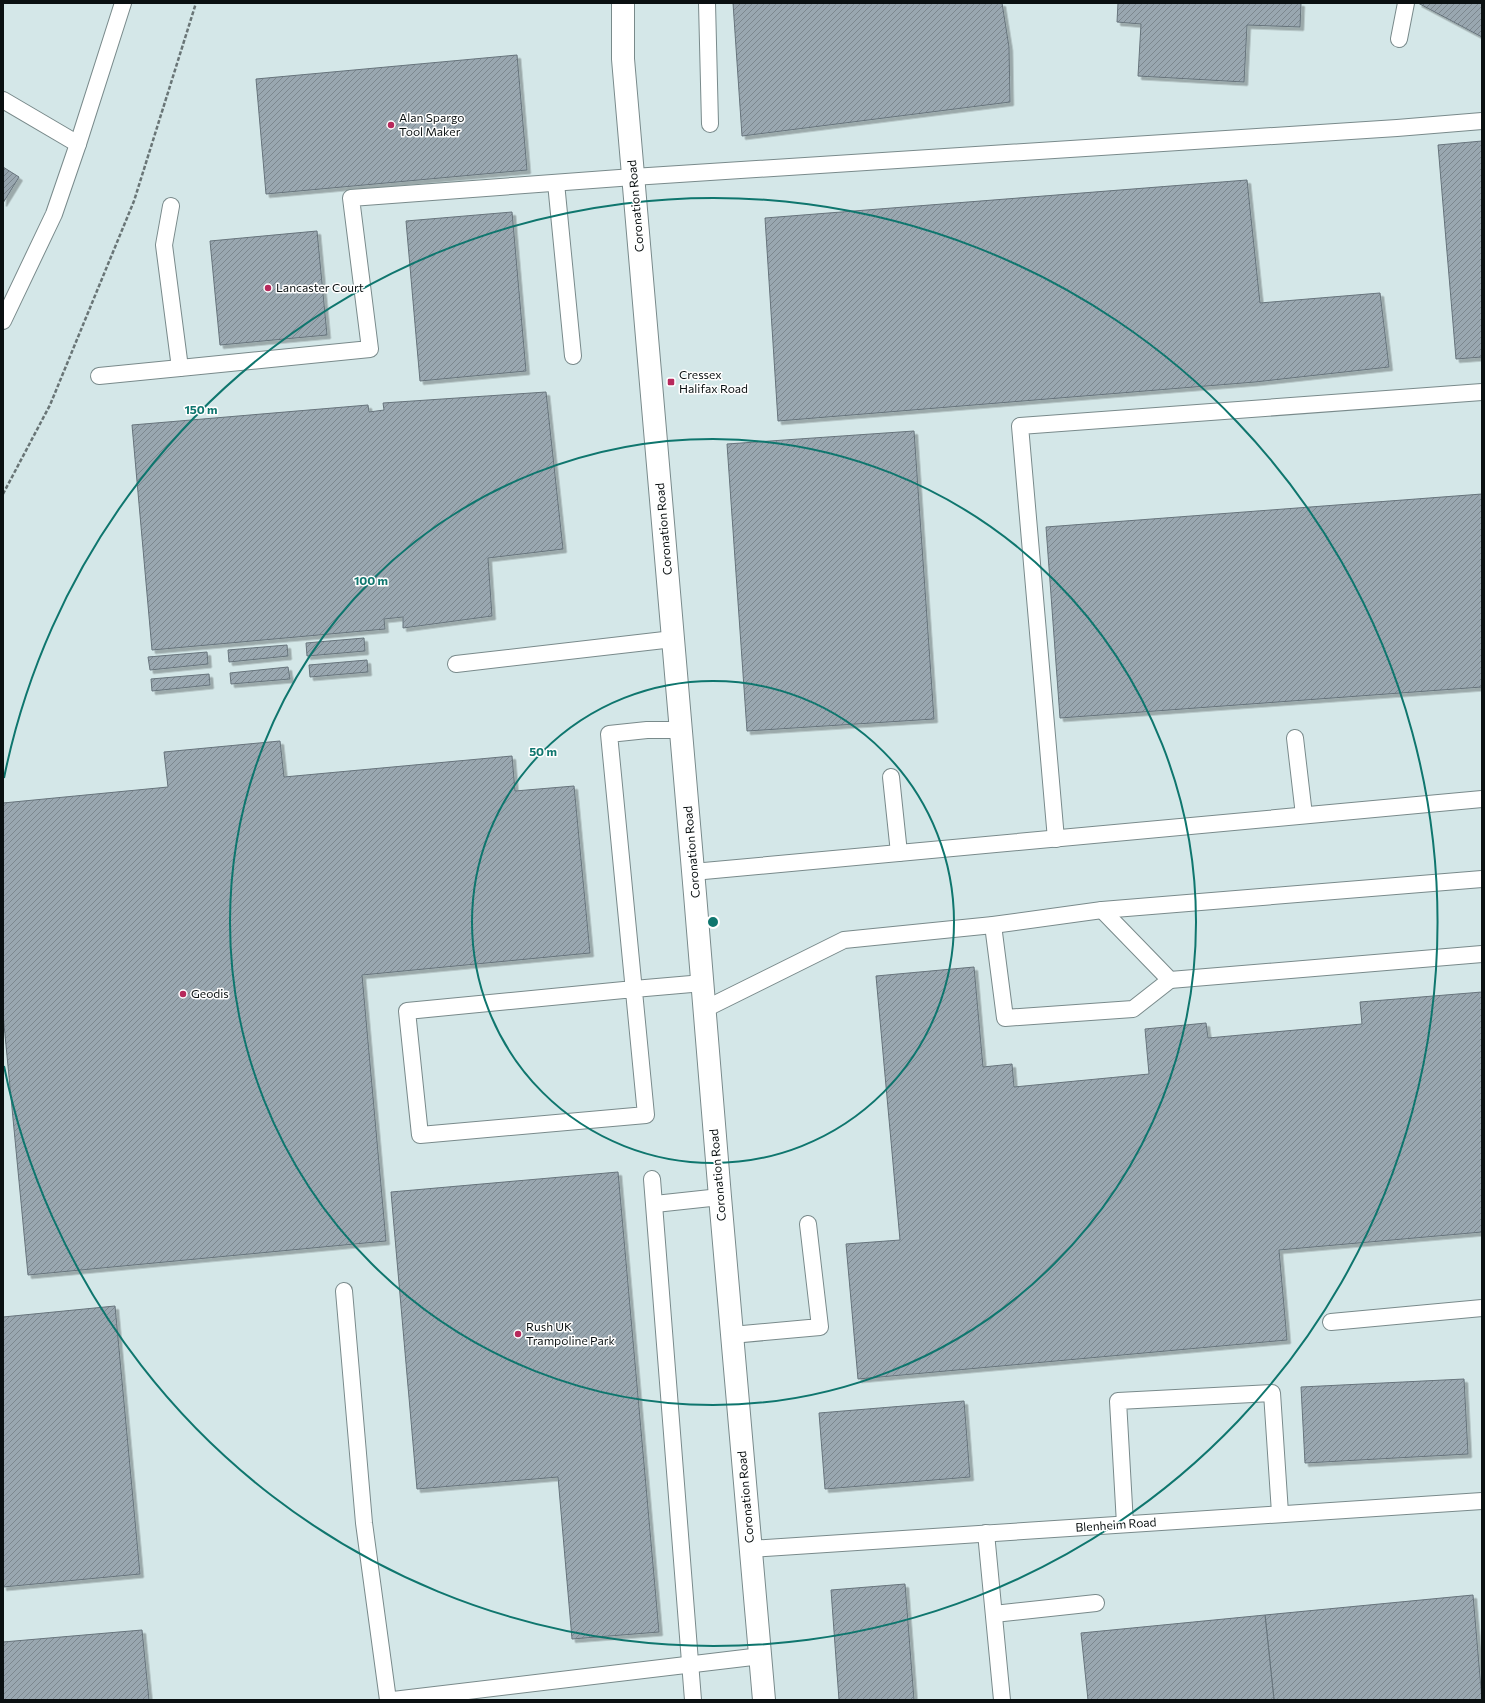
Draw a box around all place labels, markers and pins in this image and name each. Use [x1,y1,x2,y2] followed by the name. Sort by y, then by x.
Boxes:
[399,110,465,138] place label: Alan Spargo Tool Maker
[386,120,396,130] marker: Alan Spargo Tool Maker
[276,280,364,294] place label: Lancaster Court
[263,283,273,293] marker: Lancaster Court
[679,367,748,395] place label: Cressex Halifax Road
[666,377,676,387] marker: Cressex Halifax Road
[706,915,720,929] centre of rings
[191,986,229,1000] place label: Geodis
[178,989,188,999] marker: Geodis
[526,1319,616,1347] place label: Rush UK Trampoline Park
[513,1329,523,1339] marker: Rush UK Trampoline Park

